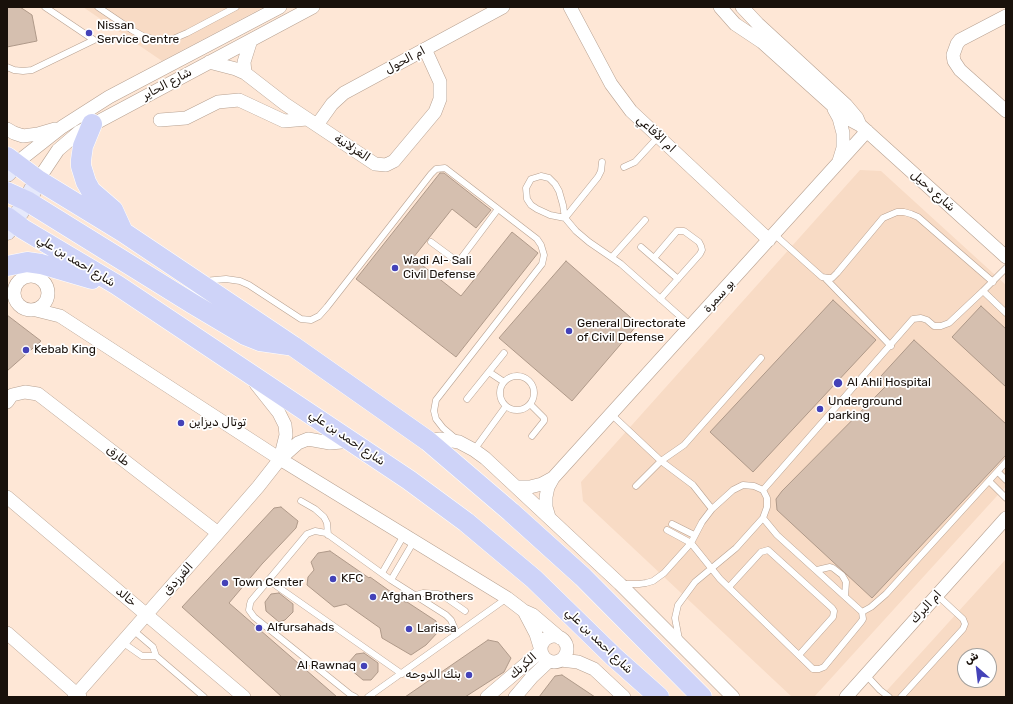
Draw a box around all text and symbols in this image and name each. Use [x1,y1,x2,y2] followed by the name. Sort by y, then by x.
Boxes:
[97,19,179,47] place label: Nissan Service Centre
[84,28,94,38] marker: Nissan Service Centre
[382,43,428,77] street label: ام الحول
[140,65,194,103] street label: شارع الحاير
[634,112,678,156] street label: ام الأفاعي
[331,131,373,165] street label: الغزلانية
[908,167,958,215] street label: شارع دحيل
[34,232,118,290] street label: شارع احمد بن علي
[403,254,476,282] place label: Wadi Al- Sali Civil Defense
[390,263,400,273] marker: Wadi Al- Sali Civil Defense
[700,276,738,316] street label: بو سمرة
[577,317,686,345] place label: General Directorate of Civil Defense
[564,326,574,336] marker: General Directorate of Civil Defense
[34,343,96,357] place label: Kebab King
[21,345,31,355] marker: Kebab King
[847,376,931,390] place label: Al Ahli Hospital
[832,377,844,389] marker: Al Ahli Hospital
[828,395,902,423] place label: Underground parking
[815,404,825,414] marker: Underground parking
[306,407,388,469] street label: شارع احمد بن علي
[189,416,246,430] place label: توتال ديزاين
[176,418,186,428] marker: توتال ديزاين
[103,442,133,470] street label: طارق
[160,560,196,598] street label: الفرزدق
[341,572,363,586] place label: KFC
[328,574,338,584] marker: KFC
[233,576,303,590] place label: Town Center
[220,578,230,588] marker: Town Center
[113,584,139,610] street label: خالد
[907,587,945,627] street label: ام البرك
[381,590,473,604] place label: Afghan Brothers
[368,592,378,602] marker: Afghan Brothers
[562,605,636,677] street label: شارع احمد بن علي
[267,621,334,635] place label: Alfursahads
[417,622,457,636] place label: Larissa
[254,623,264,633] marker: Alfursahads
[404,624,414,634] marker: Larissa
[957,648,997,688] north arrow
[962,649,981,667] text: ش
[506,650,540,682] street label: الكرنك
[297,659,356,673] place label: Al Rawnaq
[359,661,369,671] marker: Al Rawnaq
[406,668,461,682] place label: بنك الدوحه
[464,670,474,680] marker: بنك الدوحه

